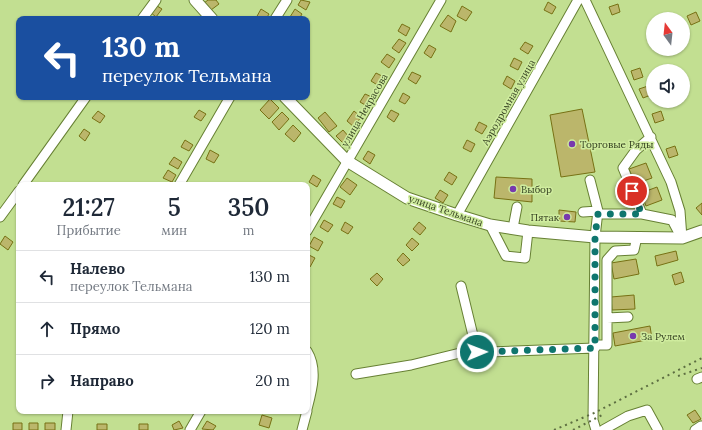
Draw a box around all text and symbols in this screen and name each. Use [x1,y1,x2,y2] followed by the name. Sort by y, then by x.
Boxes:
[646,12,690,56] north arrow
[646,12,690,108] map controls
[102,29,180,65] text: 130 m
[36,32,88,84] icon: left
[478,57,538,148] street label: Аэродромная улица
[102,64,272,87] text: переулок Тельмана
[646,64,690,108] button: sound
[338,71,391,149] street label: улица Некрасова
[580,138,653,151] place label: Торговые Ряды
[567,139,577,149] marker: Торговые Ряды
[615,174,649,208] pin
[621,180,643,202] icon: arrive
[521,183,552,196] place label: Выбор
[508,184,518,194] marker: Выбор
[63,192,115,223] text: 21:27
[168,192,181,223] text: 5
[228,192,269,223] text: 350
[407,192,485,229] street label: улица Тельмана
[530,211,560,224] place label: Пятак
[562,212,572,222] marker: Пятак
[57,222,121,239] text: Прибытие
[161,222,187,239] text: мин
[243,222,254,239] text: m
[70,259,125,278] text: Налево
[36,266,58,288] icon: left
[250,267,290,286] text: 130 m
[70,278,192,295] text: переулок Тельмана
[36,318,58,340] icon: ahead
[70,319,120,338] text: Прямо
[250,319,290,338] text: 120 m
[641,330,686,343] place label: За Рулем
[456,331,498,373] position arrow
[628,331,638,341] marker: За Рулем
[36,370,58,392] icon: right
[70,371,134,390] text: Направо
[255,371,290,390] text: 20 m

